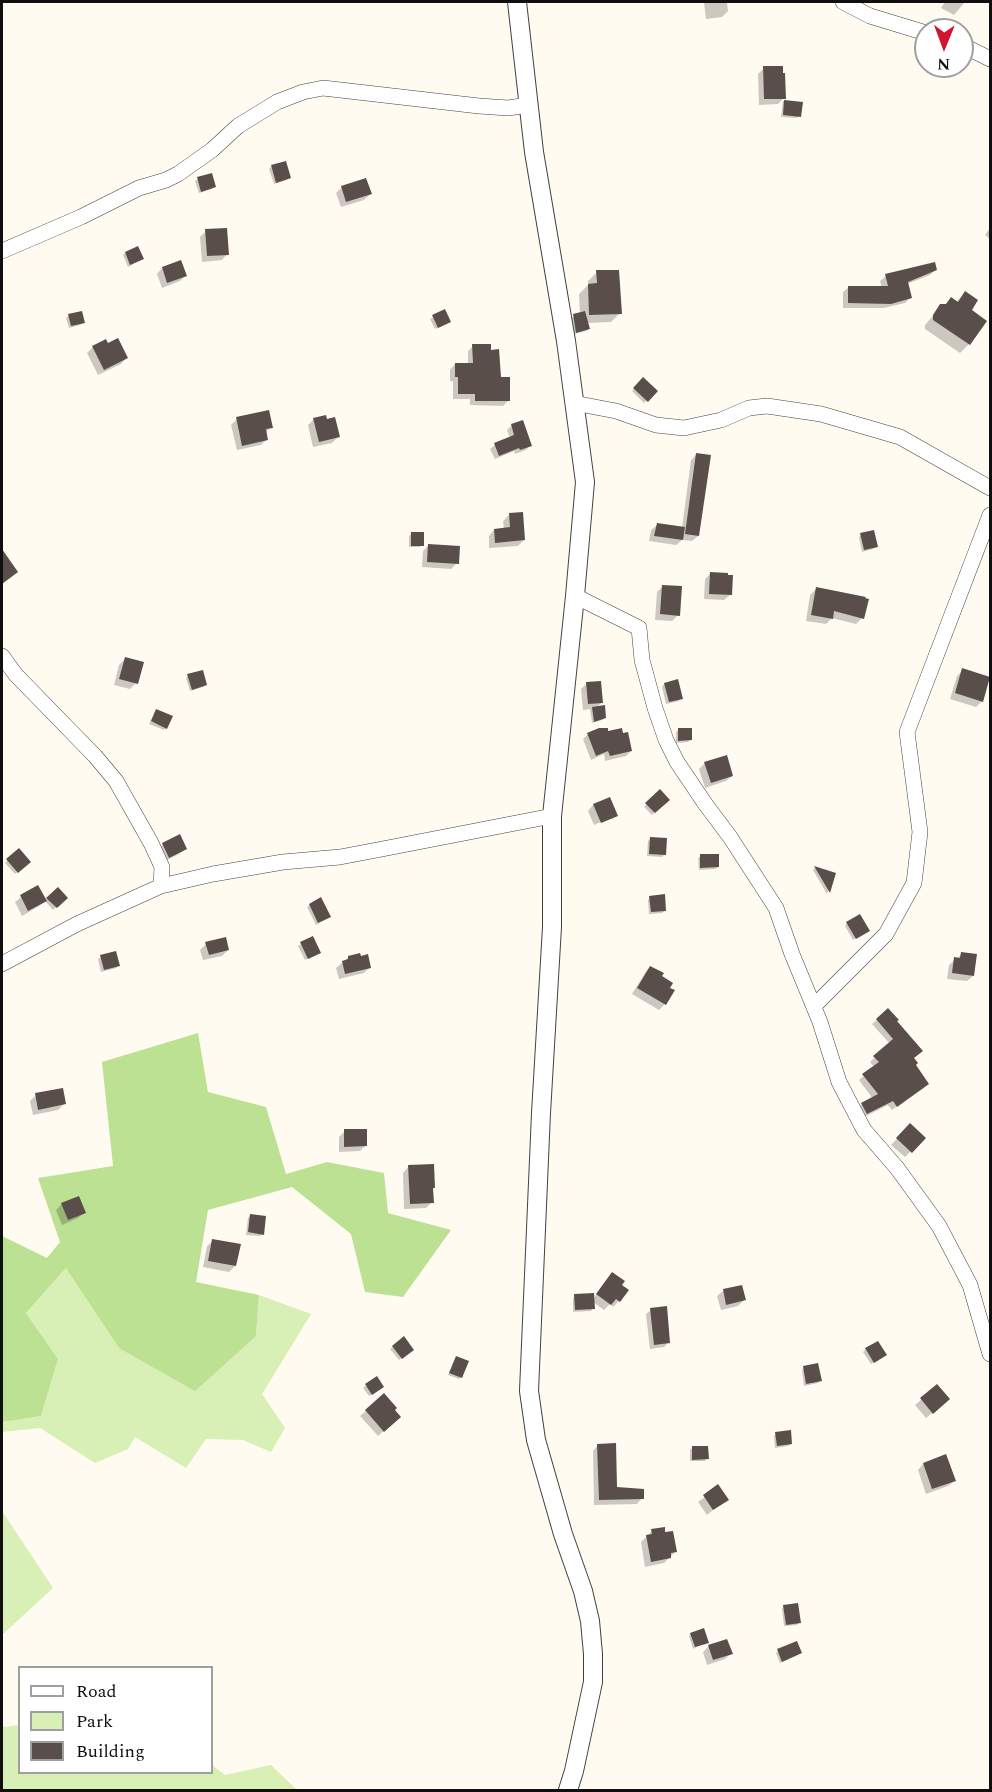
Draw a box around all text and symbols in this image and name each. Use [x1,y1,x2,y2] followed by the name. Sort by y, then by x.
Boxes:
[914,18,974,78] north arrow
[937,52,950,76] text: N
[18,1666,213,1774] legend
[76,1678,117,1705] text: Road
[76,1708,113,1735] text: Park
[76,1738,145,1765] text: Building

